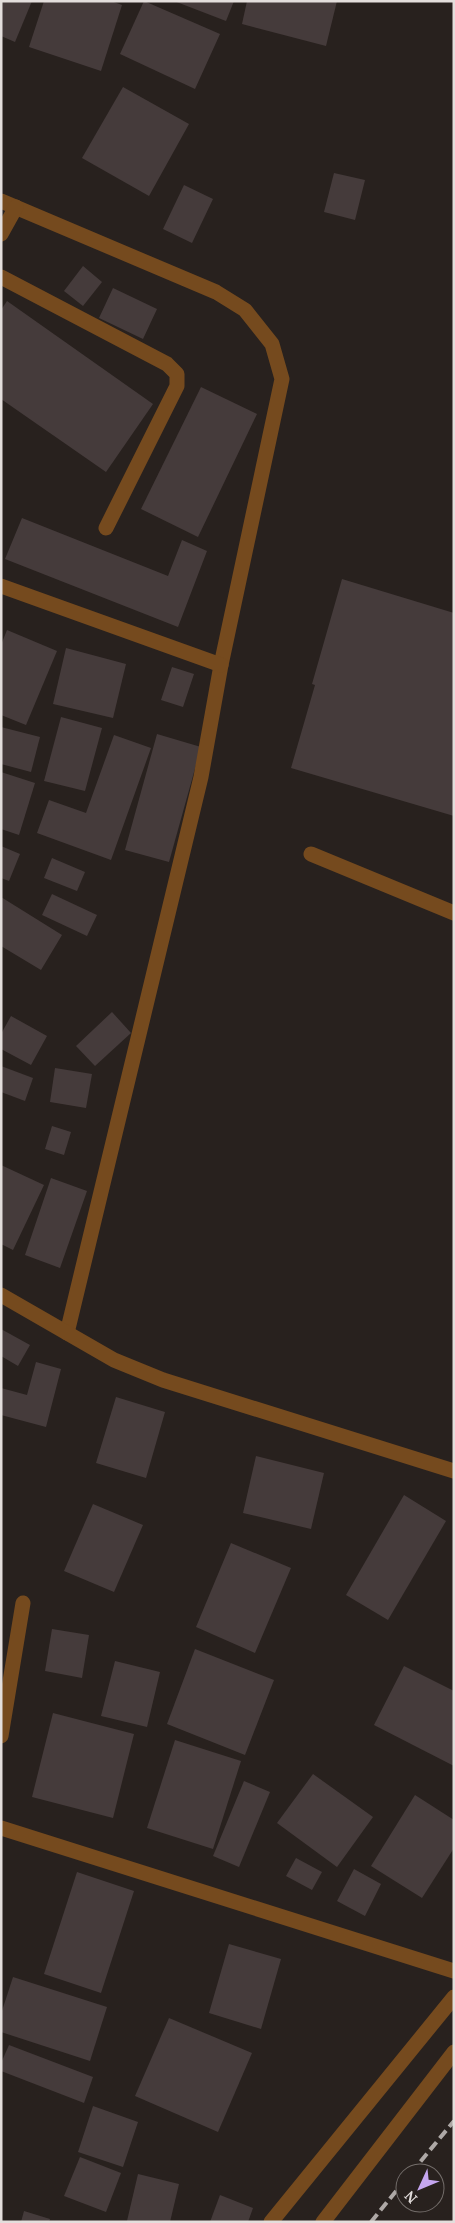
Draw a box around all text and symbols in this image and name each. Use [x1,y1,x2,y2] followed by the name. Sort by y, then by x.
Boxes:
[395,2163,445,2213] north arrow
[400,2187,421,2208] text: N

